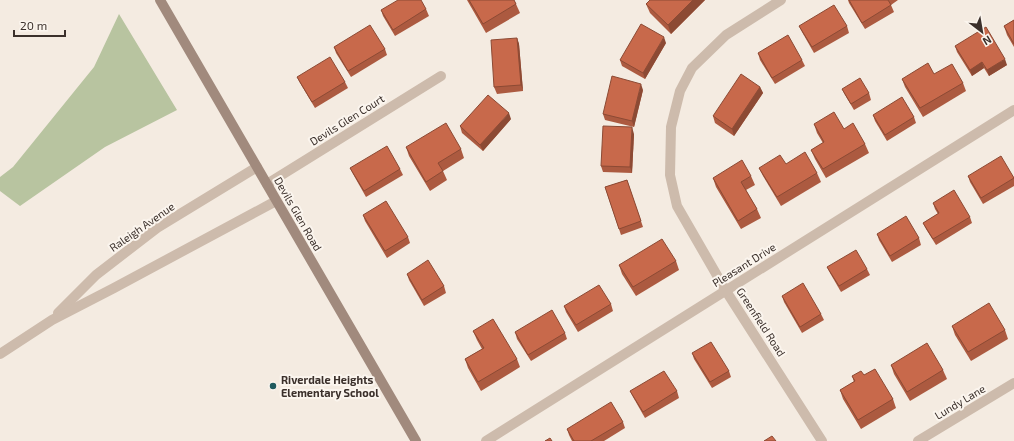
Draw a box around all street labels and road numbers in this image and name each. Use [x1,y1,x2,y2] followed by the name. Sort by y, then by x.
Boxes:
[307,91,386,148] street label: Devils Glen Court
[272,174,325,253] street label: Devils Glen Road
[107,199,177,254] street label: Raleigh Avenue
[710,240,778,289] street label: Pleasant Drive
[734,285,788,359] street label: Greenfield Road
[932,381,987,422] street label: Lundy Lane

